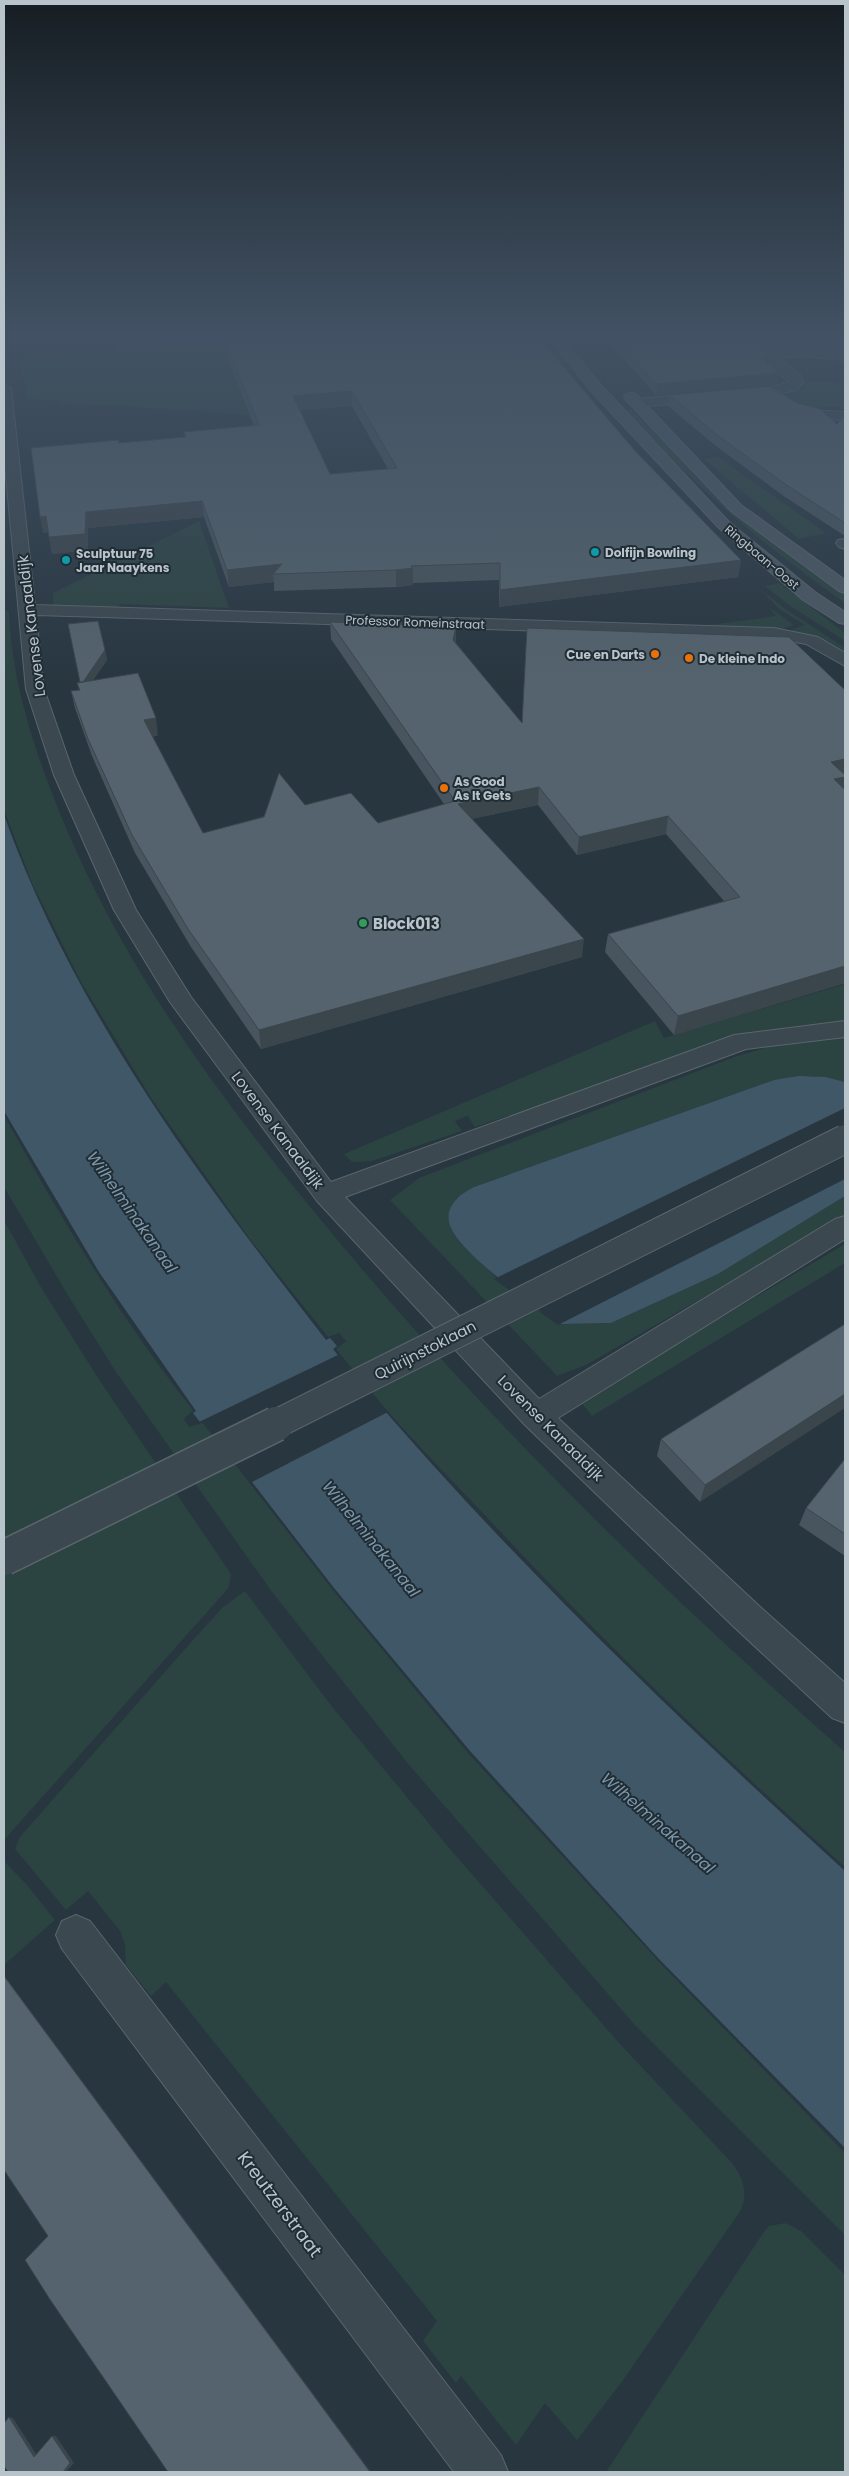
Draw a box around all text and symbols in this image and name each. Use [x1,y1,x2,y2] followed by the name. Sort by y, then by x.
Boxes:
[721,521,803,593] street label: Ringbaan-Oost
[605,544,696,561] place label: Dolfijn Bowling
[76,545,170,576] place label: Sculptuur 75 Jaar Naaykens
[589,546,601,558] marker: Dolfijn Bowling
[12,554,50,698] street label: Lovense Kanaaldijk
[60,554,72,566] marker: Sculptuur 75 Jaar Naaykens
[345,611,485,633] street label: Professor Romeinstraat
[566,646,645,663] place label: Cue en Darts
[649,648,661,660] marker: Cue en Darts
[699,650,785,667] place label: De kleine Indo
[683,652,695,664] marker: De kleine Indo
[454,773,511,804] place label: As Good As It Gets
[438,782,450,794] marker: As Good As It Gets
[373,913,440,934] place label: Block013
[357,917,369,929] marker: Block013
[227,1067,329,1193] street label: Lovense Kanaaldijk
[81,1146,183,1278] water label: Wilhelminakanaal
[370,1315,480,1385] street label: Quirijnstoklaan
[493,1370,609,1486] street label: Lovense Kanaaldijk
[317,1476,425,1602] water label: Wilhelminakanaal
[596,1767,720,1879] water label: Wilhelminakanaal
[232,2146,328,2262] street label: Kreutzerstraat

